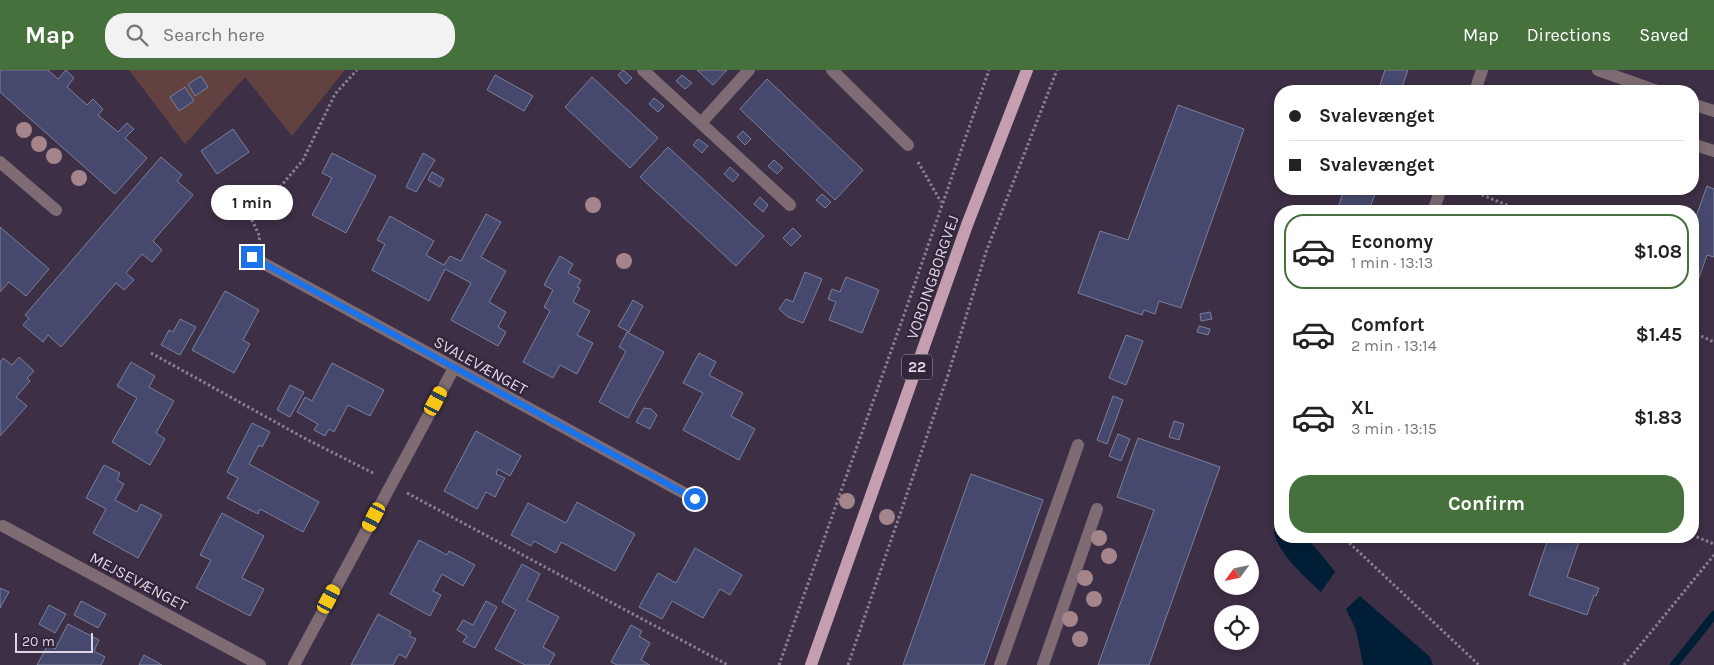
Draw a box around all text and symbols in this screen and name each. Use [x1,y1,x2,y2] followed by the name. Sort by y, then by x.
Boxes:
[105,13,455,58] search box
[25,21,75,49] text: Map
[123,21,151,49] icon: search
[163,24,265,46] text: Search here
[1463,24,1499,46] text: Map
[1527,24,1611,46] text: Directions
[1639,24,1689,46] text: Saved
[1319,105,1435,127] text: Svalevænget
[1319,154,1435,176] text: Svalevænget
[211,184,293,220] callout: 1 min
[232,193,272,212] text: 1 min
[902,213,963,342] street label: VORDINGBORGVEJ
[1291,229,1336,274] icon: car
[1351,231,1433,253] text: Economy
[1634,241,1682,263] text: $1.08
[241,246,263,268] route end
[1351,253,1433,272] text: 1 min · 13:13
[1291,312,1336,357] icon: car
[1351,314,1425,336] text: Comfort
[1636,324,1682,346] text: $1.45
[431,332,531,399] street label: SVALEVÆNGET
[1351,336,1437,355] text: 2 min · 13:14
[902,354,932,380] road number: 22
[422,384,449,418] car
[1291,395,1336,440] icon: car
[1351,397,1373,419] text: XL
[1634,407,1682,429] text: $1.83
[1351,419,1437,438] text: 3 min · 13:15
[1289,475,1684,533] button: Confirm
[684,488,706,510] route start
[360,500,387,534] car
[87,548,191,615] street label: MEJSEVÆNGET
[1214,550,1259,595] north arrow
[1214,550,1259,650] map controls
[315,582,342,616] car
[1214,605,1259,650] button: locate
[15,630,92,653] scale bar
[22,633,55,650] text: 20 m

